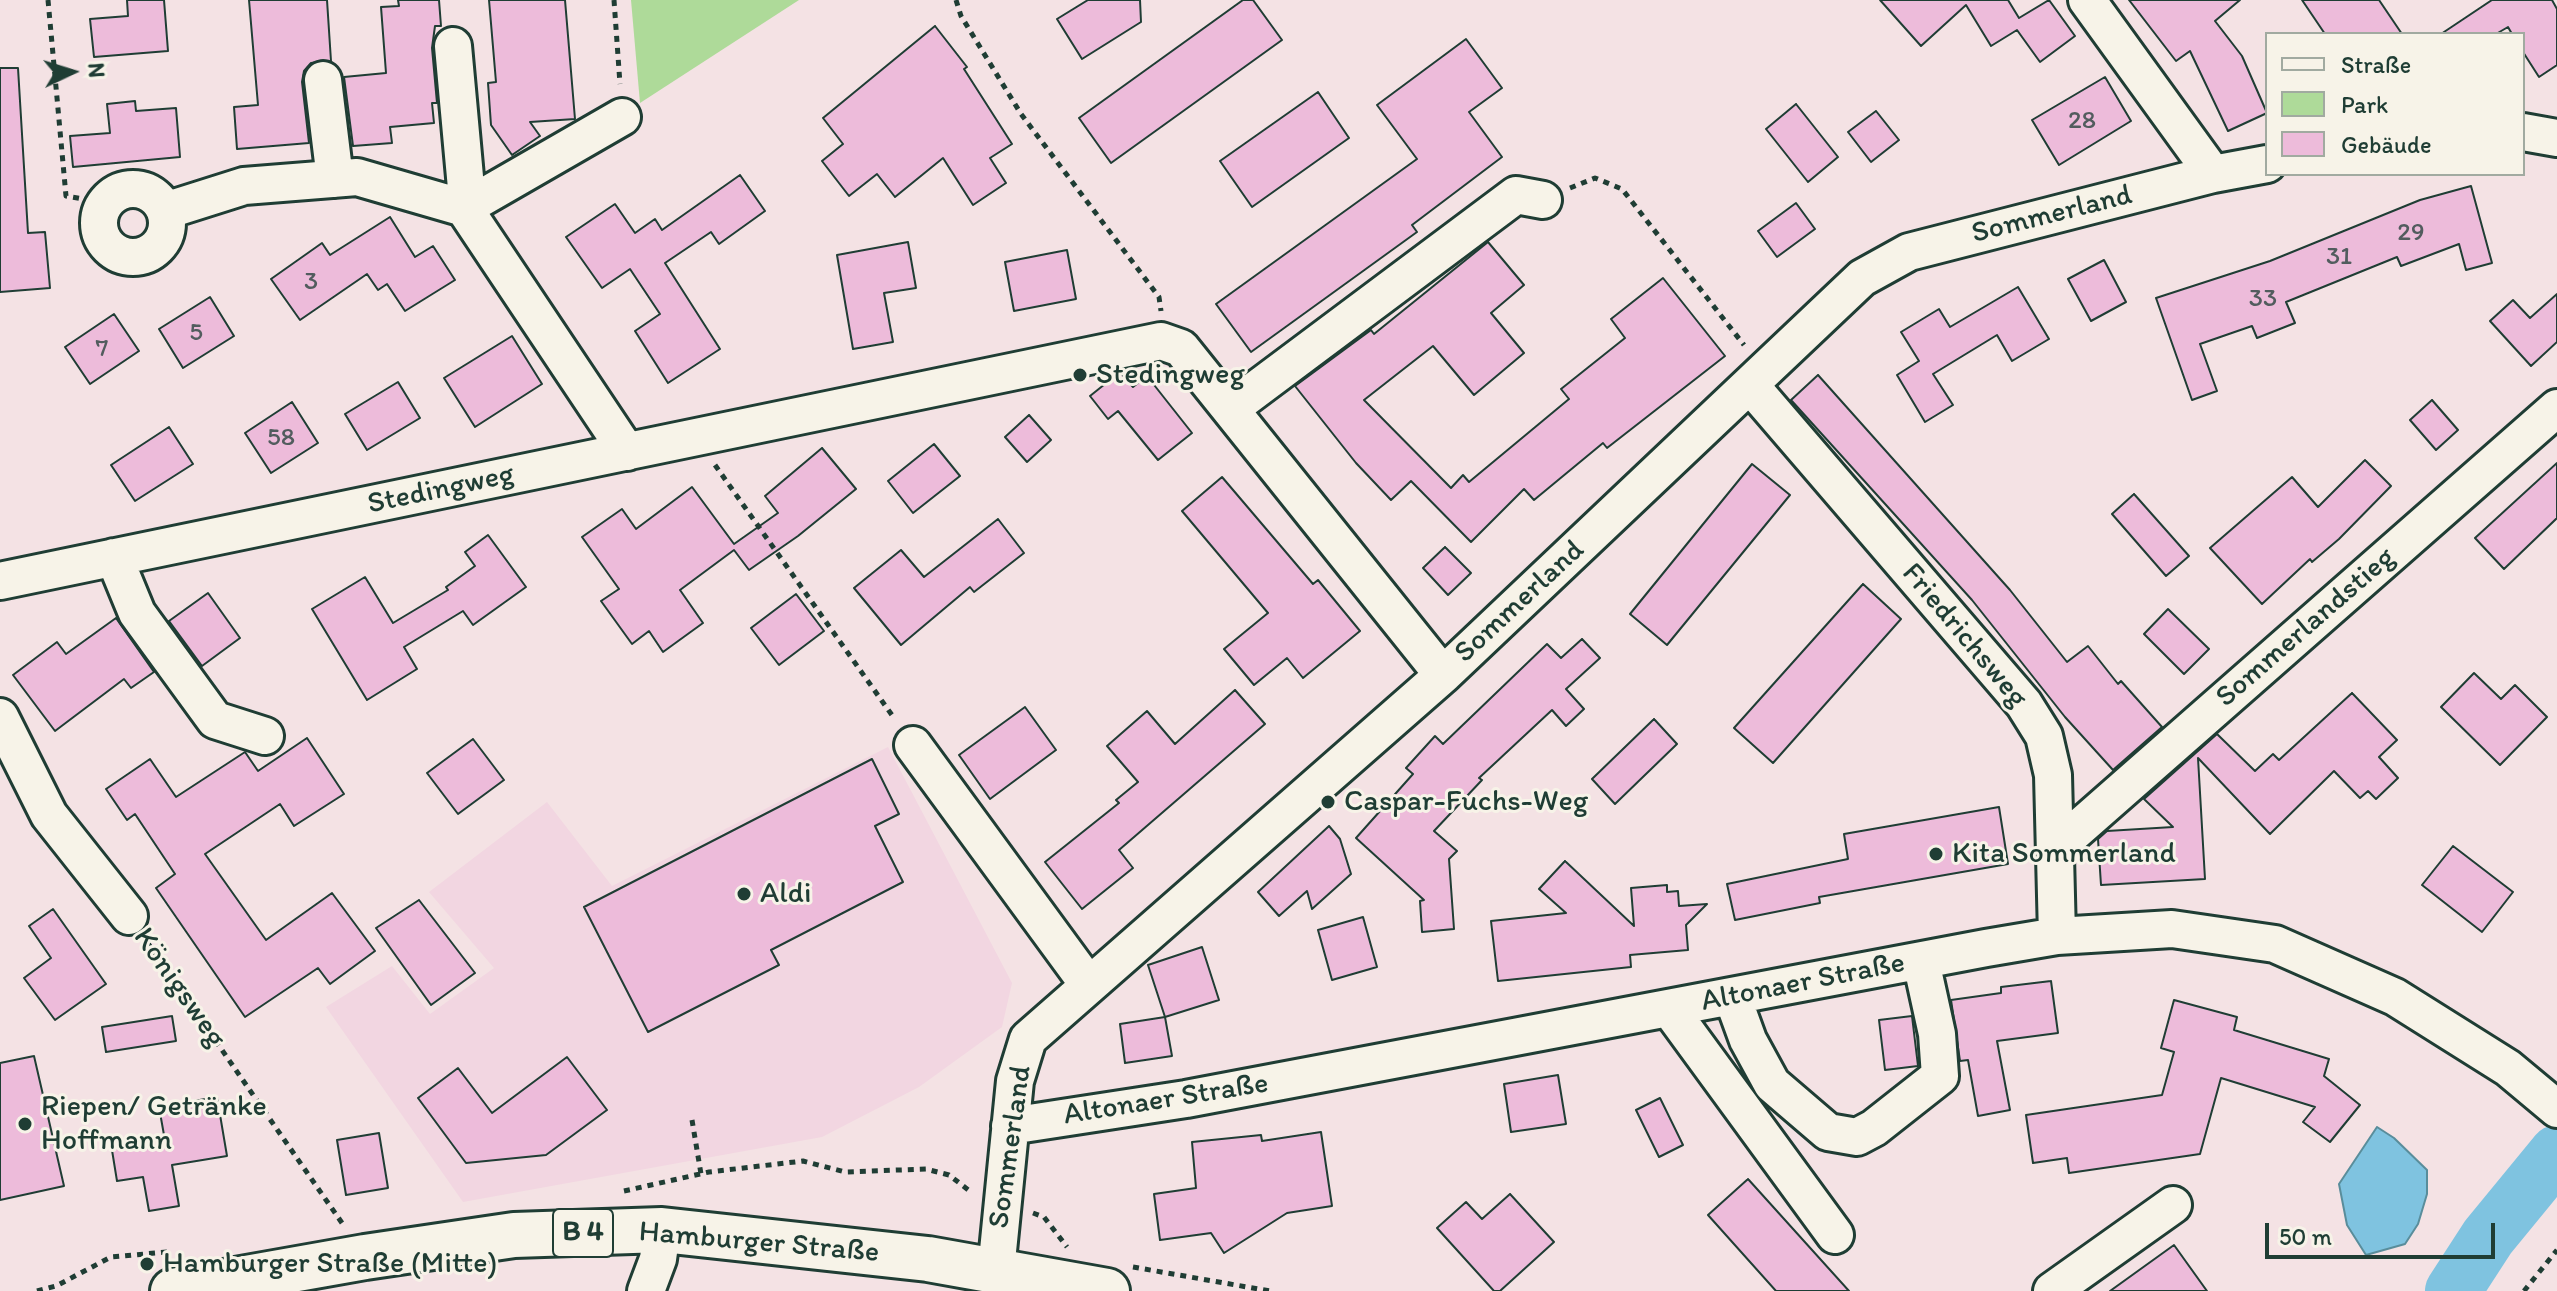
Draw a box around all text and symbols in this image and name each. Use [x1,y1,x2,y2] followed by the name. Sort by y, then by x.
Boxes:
[32,32,112,112] north arrow
[2265,32,2525,176] legend
[2341,50,2411,79] text: Straße
[82,62,110,79] text: N
[2341,90,2388,119] text: Park
[2068,105,2096,137] house number: 28
[2341,130,2432,159] text: Gebäude
[1968,178,2136,252] street label: Sommerland
[2397,217,2425,249] house number: 29
[2326,241,2352,273] house number: 31
[304,266,318,298] house number: 3
[2249,283,2277,315] house number: 33
[189,317,203,349] house number: 5
[96,333,108,365] house number: 7
[1096,357,1245,393] place label: Stedingweg
[1071,366,1089,384] marker: Stedingweg
[267,422,295,454] house number: 58
[364,457,518,523] street label: Stedingweg
[1448,533,1592,671] street label: Sommerland
[2209,540,2403,716] street label: Sommerlandstieg
[1893,556,2035,716] street label: Friedrichsweg
[1344,784,1588,820] place label: Caspar-Fuchs-Weg
[1319,793,1337,811] marker: Caspar-Fuchs-Weg
[1952,836,2176,872] place label: Kita Sommerland
[1927,845,1945,863] marker: Kita Sommerland
[760,876,811,912] place label: Aldi
[735,885,753,903] marker: Aldi
[125,921,233,1055] street label: Königsweg
[1698,946,1908,1020] street label: Altonaer Straße
[982,1063,1040,1231] street label: Sommerland
[1061,1066,1271,1134] street label: Altonaer Straße
[41,1089,267,1160] place label: Riepen/ Getränke Hoffmann
[16,1115,34,1133] marker: Riepen/ Getränke Hoffmann
[2269,1207,2499,1257] scale bar
[553,1209,613,1257] road number: B 4
[637,1215,881,1271] street label: Hamburger Straße
[2279,1222,2332,1251] text: 50 m
[163,1246,497,1282] place label: Hamburger Straße (Mitte)
[138,1255,156,1273] marker: Hamburger Straße (Mitte)

